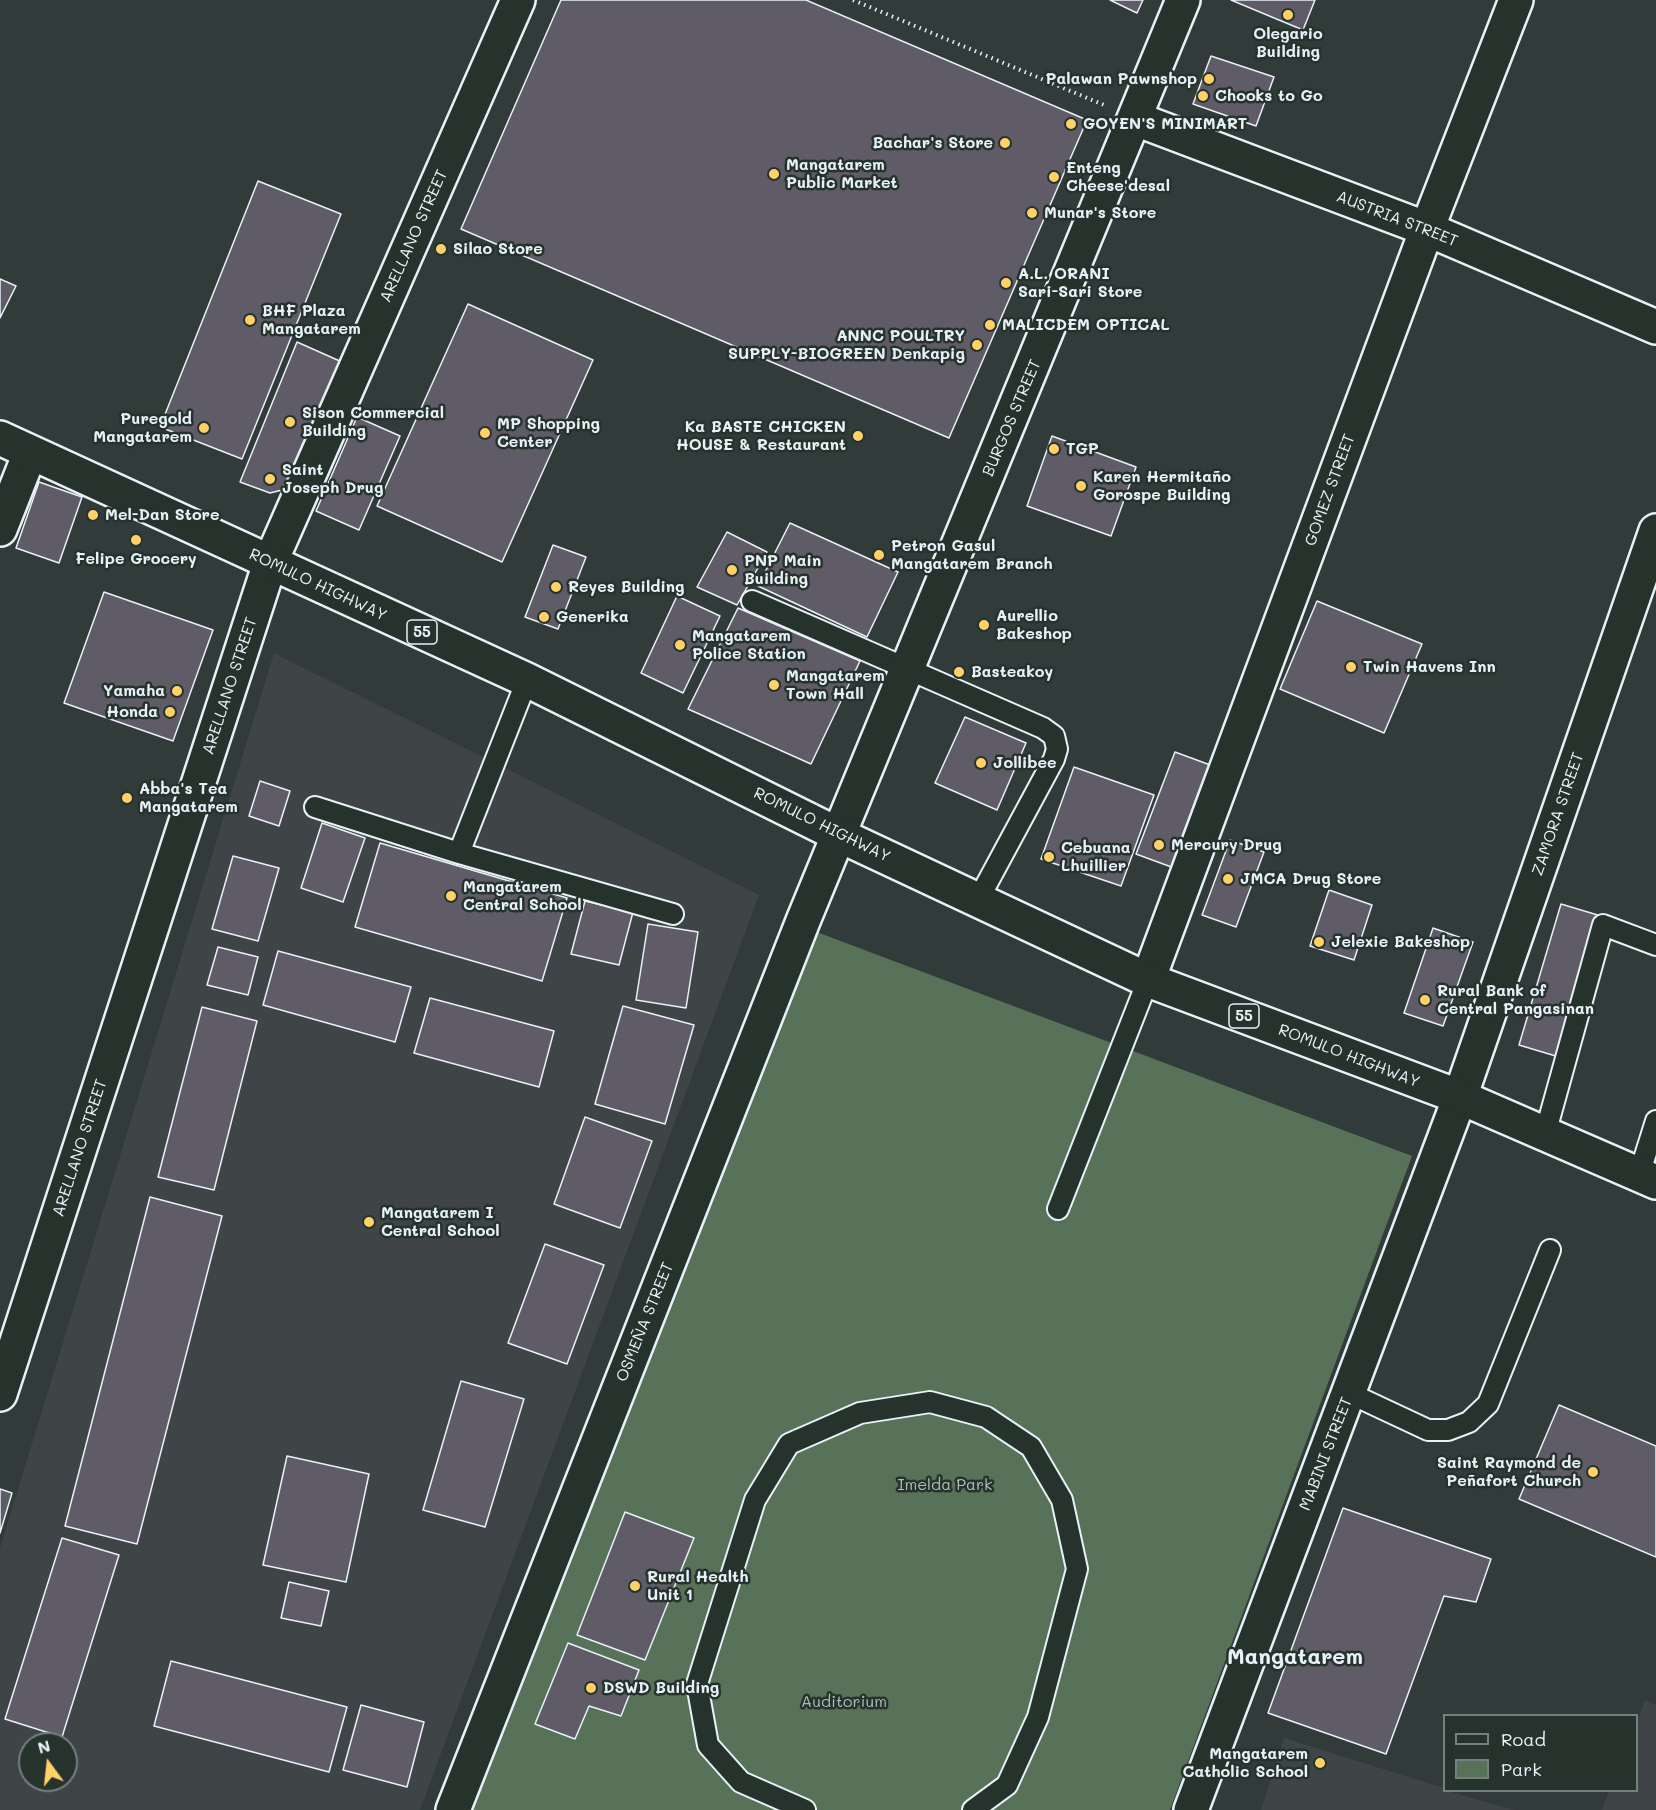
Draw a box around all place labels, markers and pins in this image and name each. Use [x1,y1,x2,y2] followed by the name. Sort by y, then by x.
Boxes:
[1281,8,1295,22] marker: Olegario Building
[1253,24,1323,62] place label: Olegario Building
[1046,69,1197,89] place label: Palawan Pawnshop
[1202,72,1216,86] marker: Palawan Pawnshop
[1215,86,1323,106] place label: Chooks to Go
[1196,89,1210,103] marker: Chooks to Go
[1083,114,1247,134] place label: GOYEN'S MINIMART
[1064,117,1078,131] marker: GOYEN'S MINIMART
[873,133,993,153] place label: Bachar's Store
[998,136,1012,150] marker: Bachar's Store
[786,155,898,193] place label: Mangatarem Public Market
[1066,158,1170,196] place label: Enteng Cheese'desal
[767,167,781,181] marker: Mangatarem Public Market
[1047,170,1061,184] marker: Enteng Cheese'desal
[1044,203,1156,223] place label: Munar's Store
[1025,206,1039,220] marker: Munar's Store
[453,239,543,259] place label: Silao Store
[434,242,448,256] marker: Silao Store
[1018,264,1142,302] place label: A.L. ORANI Sari-Sari Store
[999,276,1013,290] marker: A.L. ORANI Sari-Sari Store
[262,301,361,339] place label: BHF Plaza Mangatarem
[243,313,257,327] marker: BHF Plaza Mangatarem
[1002,315,1170,335] place label: MALICDEM OPTICAL
[983,318,997,332] marker: MALICDEM OPTICAL
[728,326,965,364] place label: ANNC POULTRY SUPPLY-BIOGREEN Denkapig
[970,338,984,352] marker: ANNC POULTRY SUPPLY-BIOGREEN Denkapig
[302,403,444,441] place label: Sison Commercial Building
[93,409,192,447] place label: Puregold Mangatarem
[497,414,600,452] place label: MP Shopping Center
[283,415,297,429] marker: Sison Commercial Building
[676,417,846,455] place label: Ka BASTE CHICKEN HOUSE & Restaurant
[197,421,211,435] marker: Puregold Mangatarem
[478,426,492,440] marker: MP Shopping Center
[851,429,865,443] marker: Ka BASTE CHICKEN HOUSE & Restaurant
[1066,439,1099,459] place label: TGP
[1047,442,1061,456] marker: TGP
[282,460,384,498] place label: Saint Joseph Drug
[1093,467,1231,505] place label: Karen Hermitaño Gorospe Building
[263,472,277,486] marker: Saint Joseph Drug
[1074,479,1088,493] marker: Karen Hermitaño Gorospe Building
[105,505,219,525] place label: Mel-Dan Store
[86,508,100,522] marker: Mel-Dan Store
[129,533,143,547] marker: Felipe Grocery
[891,536,1053,574] place label: Petron Gasul Mangatarem Branch
[872,548,886,562] marker: Petron Gasul Mangatarem Branch
[75,549,197,569] place label: Felipe Grocery
[744,551,821,589] place label: PNP Main Building
[725,563,739,577] marker: PNP Main Building
[568,577,685,597] place label: Reyes Building
[549,580,563,594] marker: Reyes Building
[996,606,1072,644] place label: Aurellio Bakeshop
[556,607,629,627] place label: Generika
[537,610,551,624] marker: Generika
[977,618,991,632] marker: Aurellio Bakeshop
[692,626,806,664] place label: Mangatarem Police Station
[673,638,687,652] marker: Mangatarem Police Station
[1363,657,1496,677] place label: Twin Havens Inn
[1344,660,1358,674] marker: Twin Havens Inn
[971,662,1053,682] place label: Basteakoy
[952,665,966,679] marker: Basteakoy
[786,666,885,704] place label: Mangatarem Town Hall
[767,678,781,692] marker: Mangatarem Town Hall
[103,681,165,701] place label: Yamaha
[170,684,184,698] marker: Yamaha
[106,702,158,722] place label: Honda
[163,705,177,719] marker: Honda
[993,753,1057,773] place label: Jollibee
[974,756,988,770] marker: Jollibee
[139,779,238,817] place label: Abba's Tea Mangatarem
[120,791,134,805] marker: Abba's Tea Mangatarem
[1171,835,1282,855] place label: Mercury Drug
[1061,838,1131,876] place label: Cebuana Lhuillier
[1152,838,1166,852] marker: Mercury Drug
[1042,850,1056,864] marker: Cebuana Lhuillier
[1240,869,1381,889] place label: JMCA Drug Store
[1221,872,1235,886] marker: JMCA Drug Store
[463,877,582,915] place label: Mangatarem Central School
[444,889,458,903] marker: Mangatarem Central School
[1331,932,1470,952] place label: Jelexie Bakeshop
[1312,935,1326,949] marker: Jelexie Bakeshop
[1437,981,1594,1019] place label: Rural Bank of Central Pangasinan
[1418,993,1432,1007] marker: Rural Bank of Central Pangasinan
[381,1203,500,1241] place label: Mangatarem I Central School
[362,1215,376,1229] marker: Mangatarem I Central School
[1437,1453,1581,1491] place label: Saint Raymond de Peñafort Church
[1586,1465,1600,1479] marker: Saint Raymond de Peñafort Church
[647,1567,748,1605] place label: Rural Health Unit 1
[628,1579,642,1593] marker: Rural Health Unit 1
[603,1678,719,1698] place label: DSWD Building
[584,1681,598,1695] marker: DSWD Building
[1183,1744,1308,1782] place label: Mangatarem Catholic School
[1313,1756,1327,1770] marker: Mangatarem Catholic School

